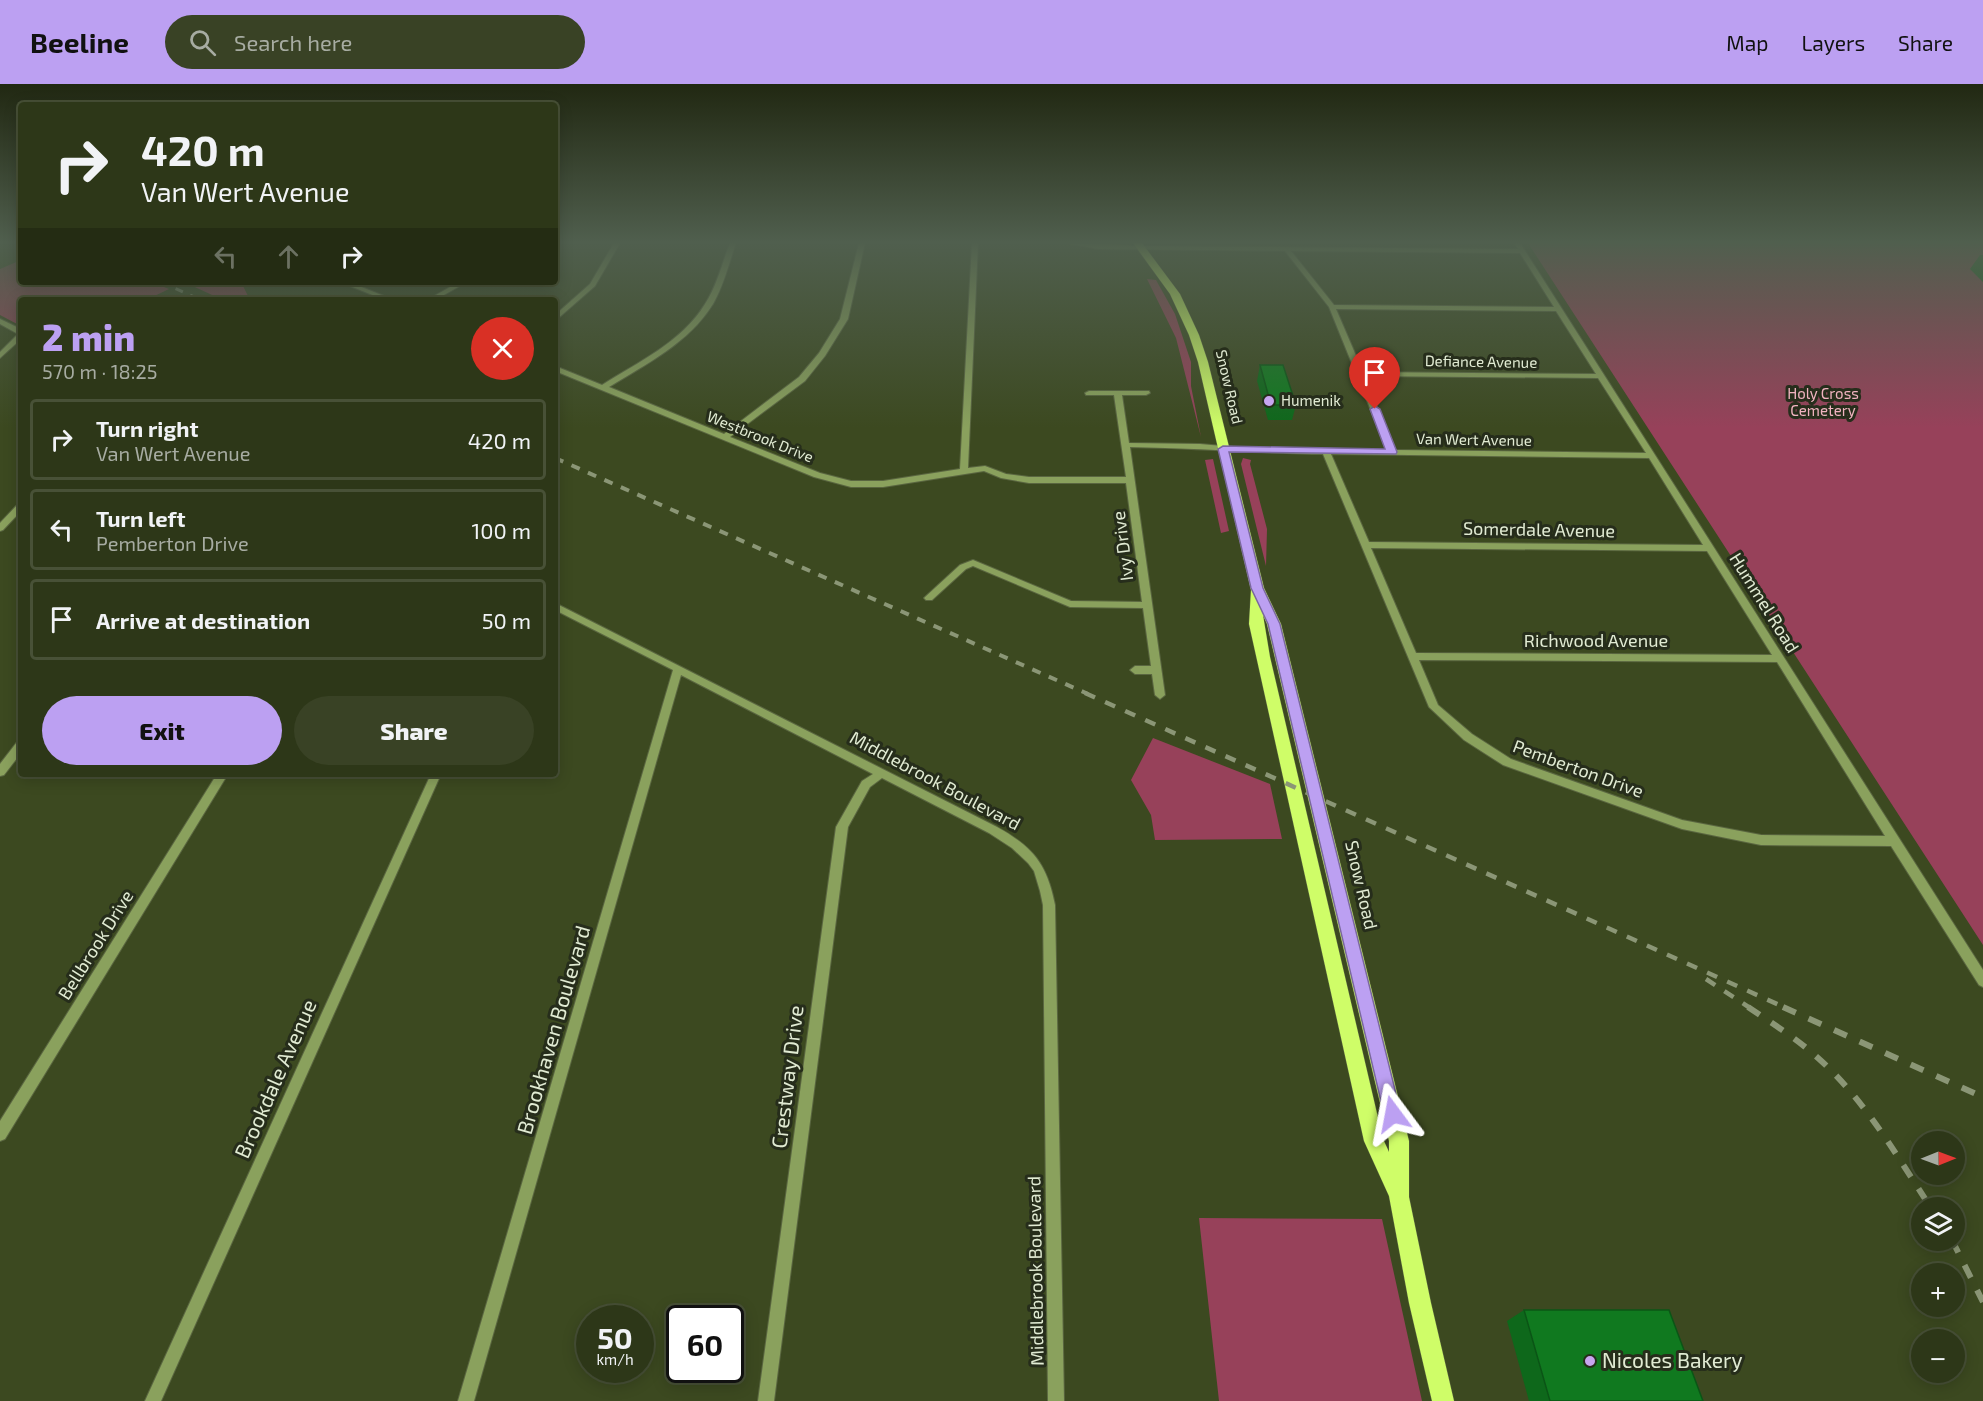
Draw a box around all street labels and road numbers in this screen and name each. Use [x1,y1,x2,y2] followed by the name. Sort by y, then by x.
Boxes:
[1213,348,1247,426] street label: Snow Road
[1425,351,1537,371] street label: Defiance Avenue
[705,407,816,466] street label: Westbrook Drive
[1416,429,1532,449] street label: Van Wert Avenue
[1107,510,1137,582] street label: Ivy Drive
[1463,517,1615,541] street label: Somerdale Avenue
[1725,548,1804,657] street label: Hummel Road
[1524,629,1668,651] street label: Richwood Avenue
[846,726,1024,834] street label: Middlebrook Boulevard
[1510,734,1647,802] street label: Pemberton Drive
[1341,838,1383,931] street label: Snow Road
[53,886,138,1003] street label: Bellbrook Drive
[511,922,594,1137] street label: Brookhaven Boulevard
[228,995,321,1162] street label: Brookdale Avenue
[765,1004,808,1150] street label: Crestway Drive
[1022,1176,1048,1366] street label: Middlebrook Boulevard

